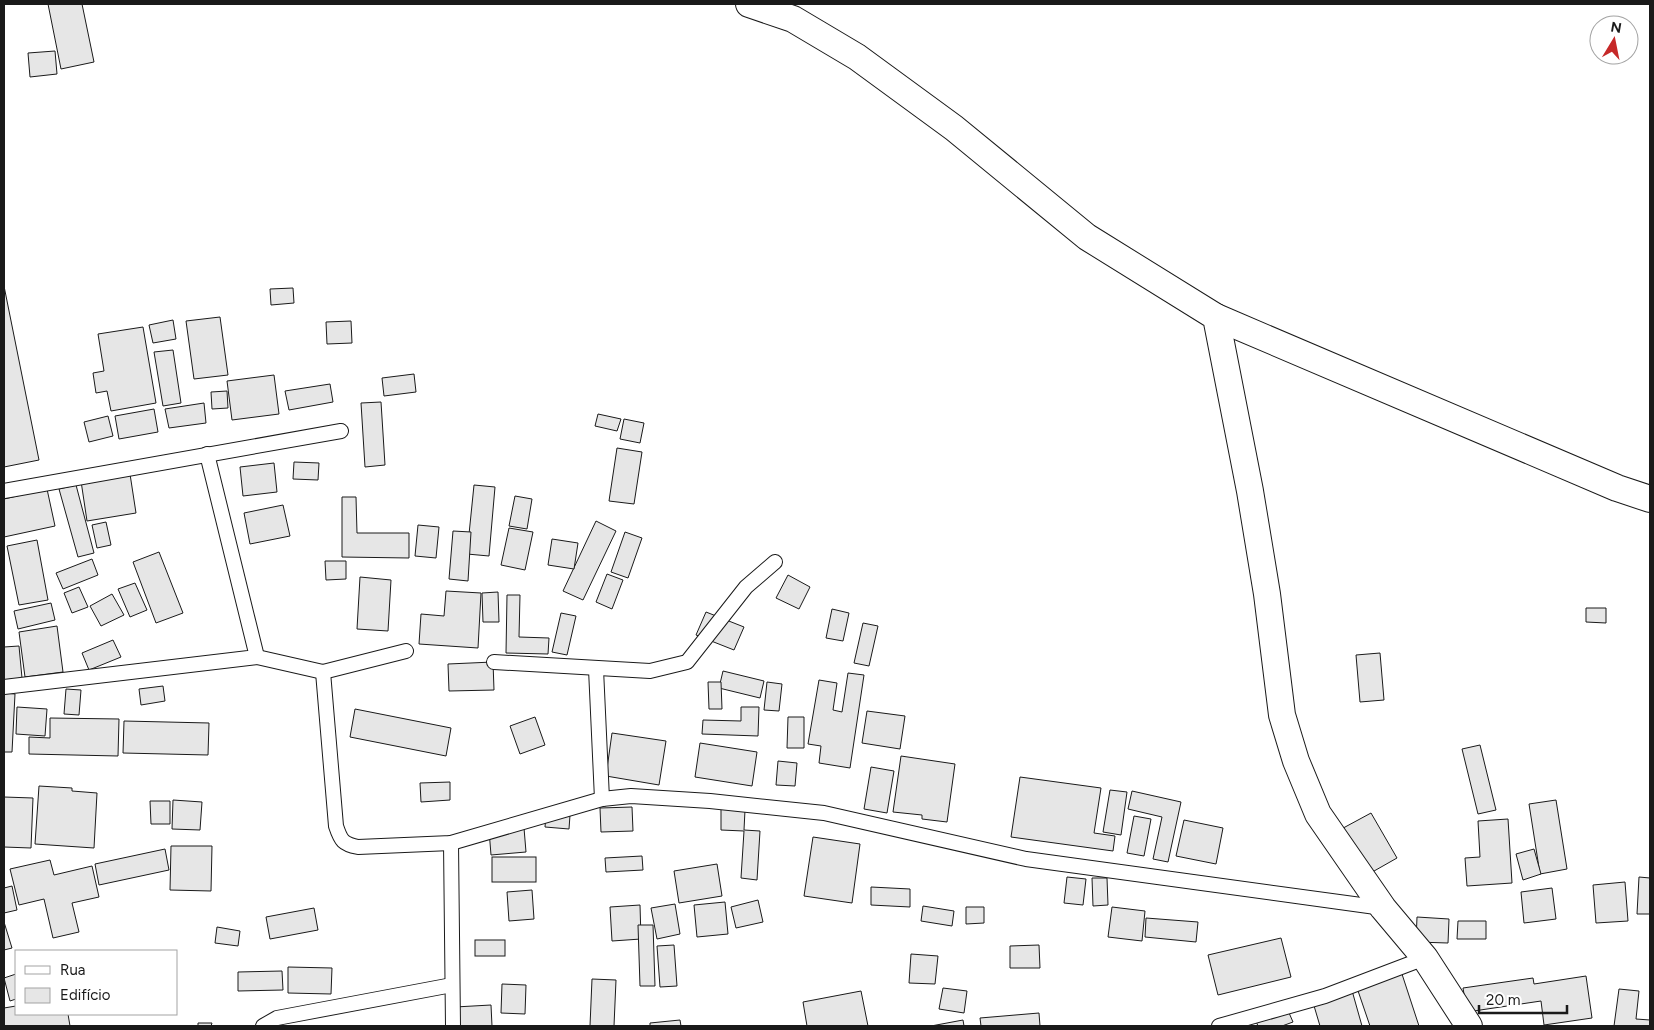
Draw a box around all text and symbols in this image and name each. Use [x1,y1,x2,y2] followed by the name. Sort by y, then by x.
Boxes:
[1589,15,1639,65] north arrow
[1609,18,1623,37] text: N
[15,950,178,1015] legend
[60,961,85,979] text: Rua
[1479,982,1566,1014] scale bar
[60,986,111,1004] text: Edifício
[1486,991,1520,1009] text: 20 m

